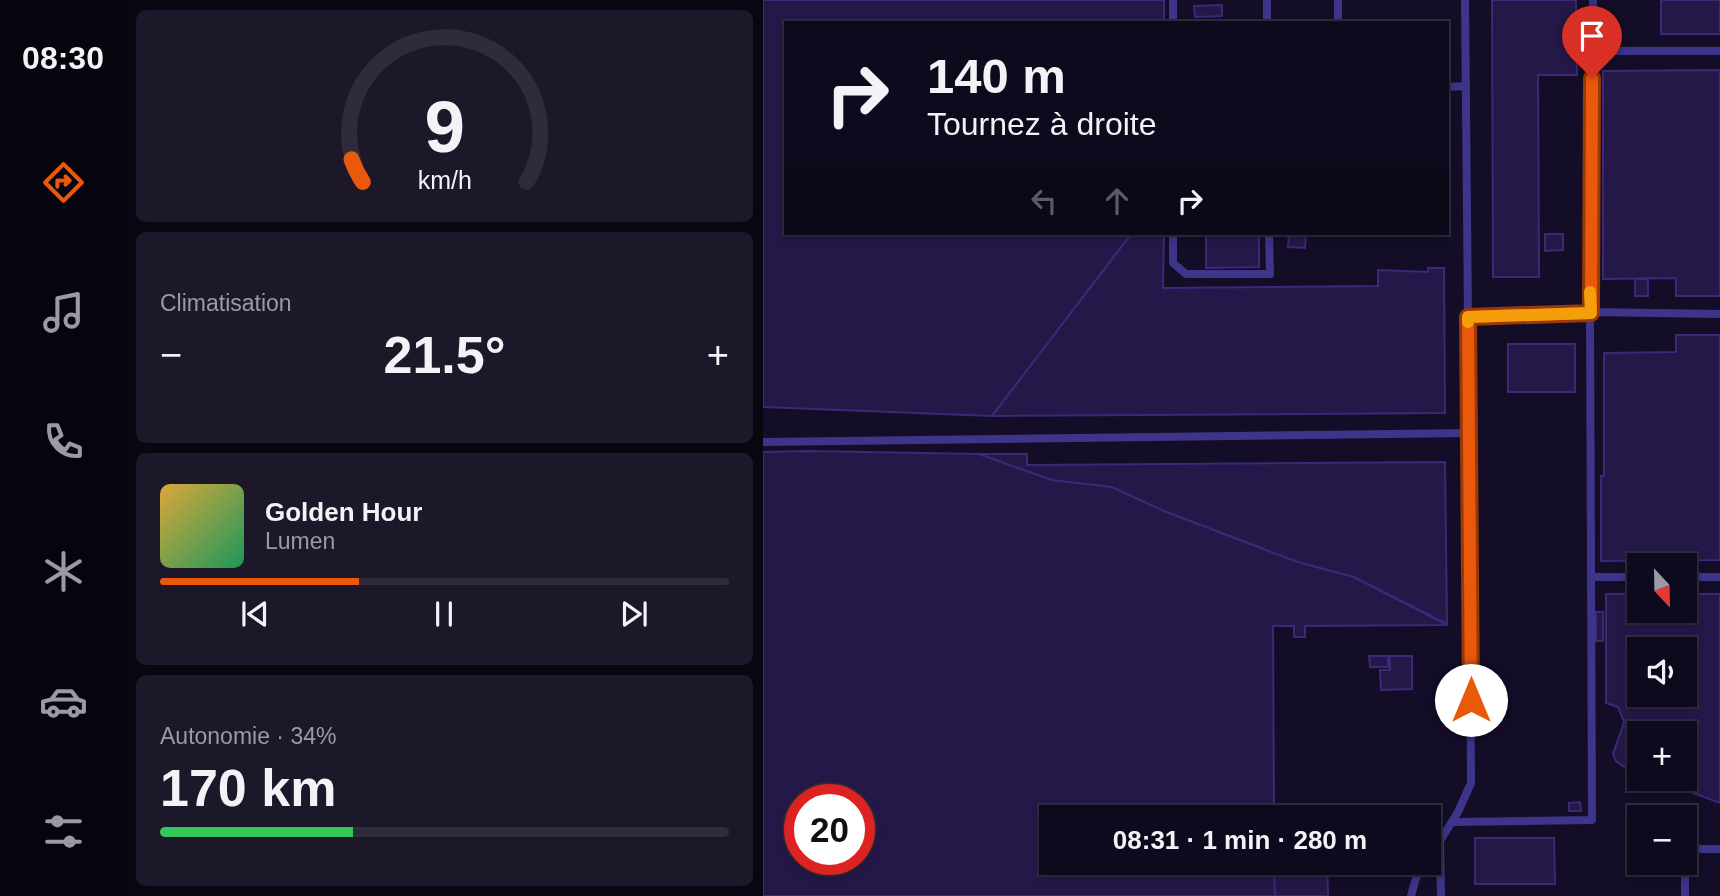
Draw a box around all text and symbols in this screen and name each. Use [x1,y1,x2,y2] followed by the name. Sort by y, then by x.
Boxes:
[1562,6,1622,78] pin
[1573,17,1611,55] icon: arrive
[22,40,104,76] text: 08:30
[812,49,903,140] icon: right
[927,49,1066,103] text: 140 m
[424,86,465,167] text: 9
[927,106,1156,142] text: Tournez à droite
[39,158,88,207] icon: directions
[417,166,472,194] text: km/h
[1025,182,1063,220] icon: left
[1098,182,1136,220] icon: ahead
[1171,182,1209,220] icon: right
[39,288,88,337] icon: music
[160,290,292,316] text: Climatisation
[383,326,506,384] text: 21.5°
[160,334,182,376] text: −
[707,334,729,376] text: +
[39,417,88,466] icon: phone
[265,497,422,527] text: Golden Hour
[265,528,335,554] text: Lumen
[39,547,88,596] icon: climate
[1627,553,1697,623] north arrow
[1627,553,1697,875] map controls
[236,595,274,633] icon: previous
[425,595,463,633] icon: pause
[615,595,653,633] icon: next
[1627,637,1697,707] button: sound
[1434,663,1508,737] position arrow
[39,677,88,726] icon: car
[1627,721,1697,791] button: +
[160,723,336,749] text: Autonomie · 34%
[160,759,336,817] text: 170 km
[784,784,875,875] speed limit sign: 20
[1627,805,1697,875] button: −
[39,807,88,856] icon: filters
[1113,825,1367,855] text: 08:31 · 1 min · 280 m

